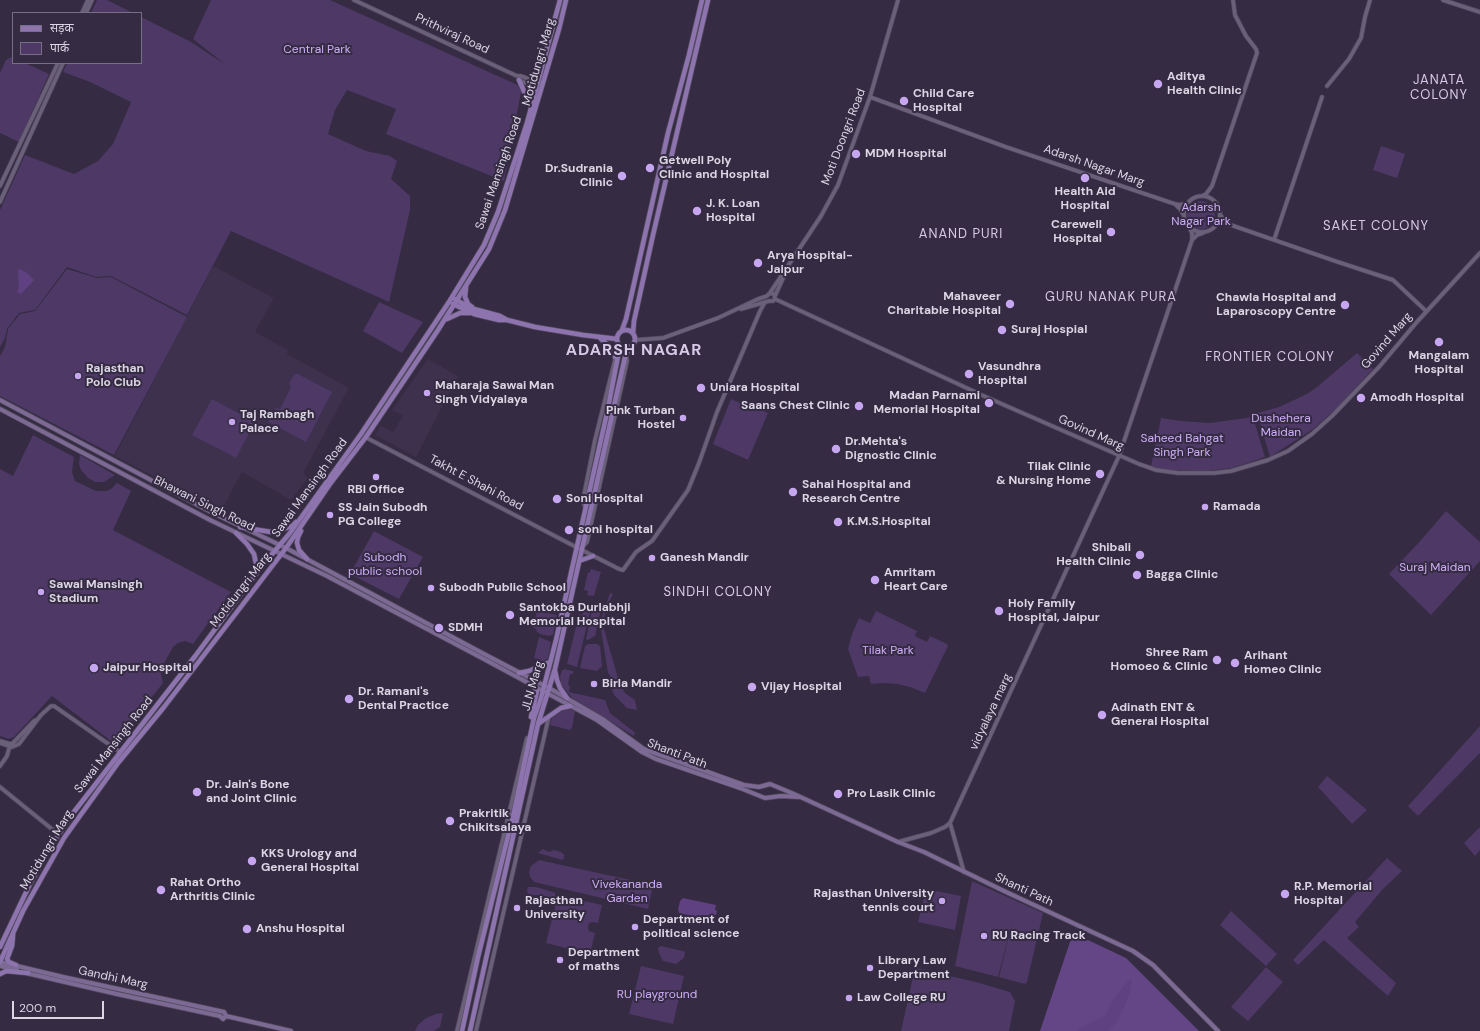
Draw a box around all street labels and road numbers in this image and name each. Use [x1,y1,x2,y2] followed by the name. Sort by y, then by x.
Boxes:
[413,11,491,57] street label: Prithviraj Road
[520,16,558,108] street label: Motidungri Marg
[819,87,869,187] street label: Moti Doongri Road
[473,114,525,232] street label: Sawai Mansingh Road
[1042,142,1146,190] street label: Adarsh Nagar Marg
[1358,310,1416,372] street label: Govind Marg
[1056,412,1126,454] street label: Govind Marg
[269,436,351,540] street label: Sawai Mansingh Road
[426,452,526,514] street label: Takht E Shahi Road
[151,473,257,535] street label: Bhawani Singh Road
[207,550,275,630] street label: Motidungri Marg
[519,659,547,713] street label: JLN Marg
[967,671,1015,753] street label: vidyalaya marg
[72,694,156,796] street label: Sawai Mansingh Road
[645,736,709,772] street label: Shanti Path
[17,807,77,893] street label: Motidungri Marg
[993,870,1055,910] street label: Shanti Path
[77,964,149,992] street label: Gandhi Marg

